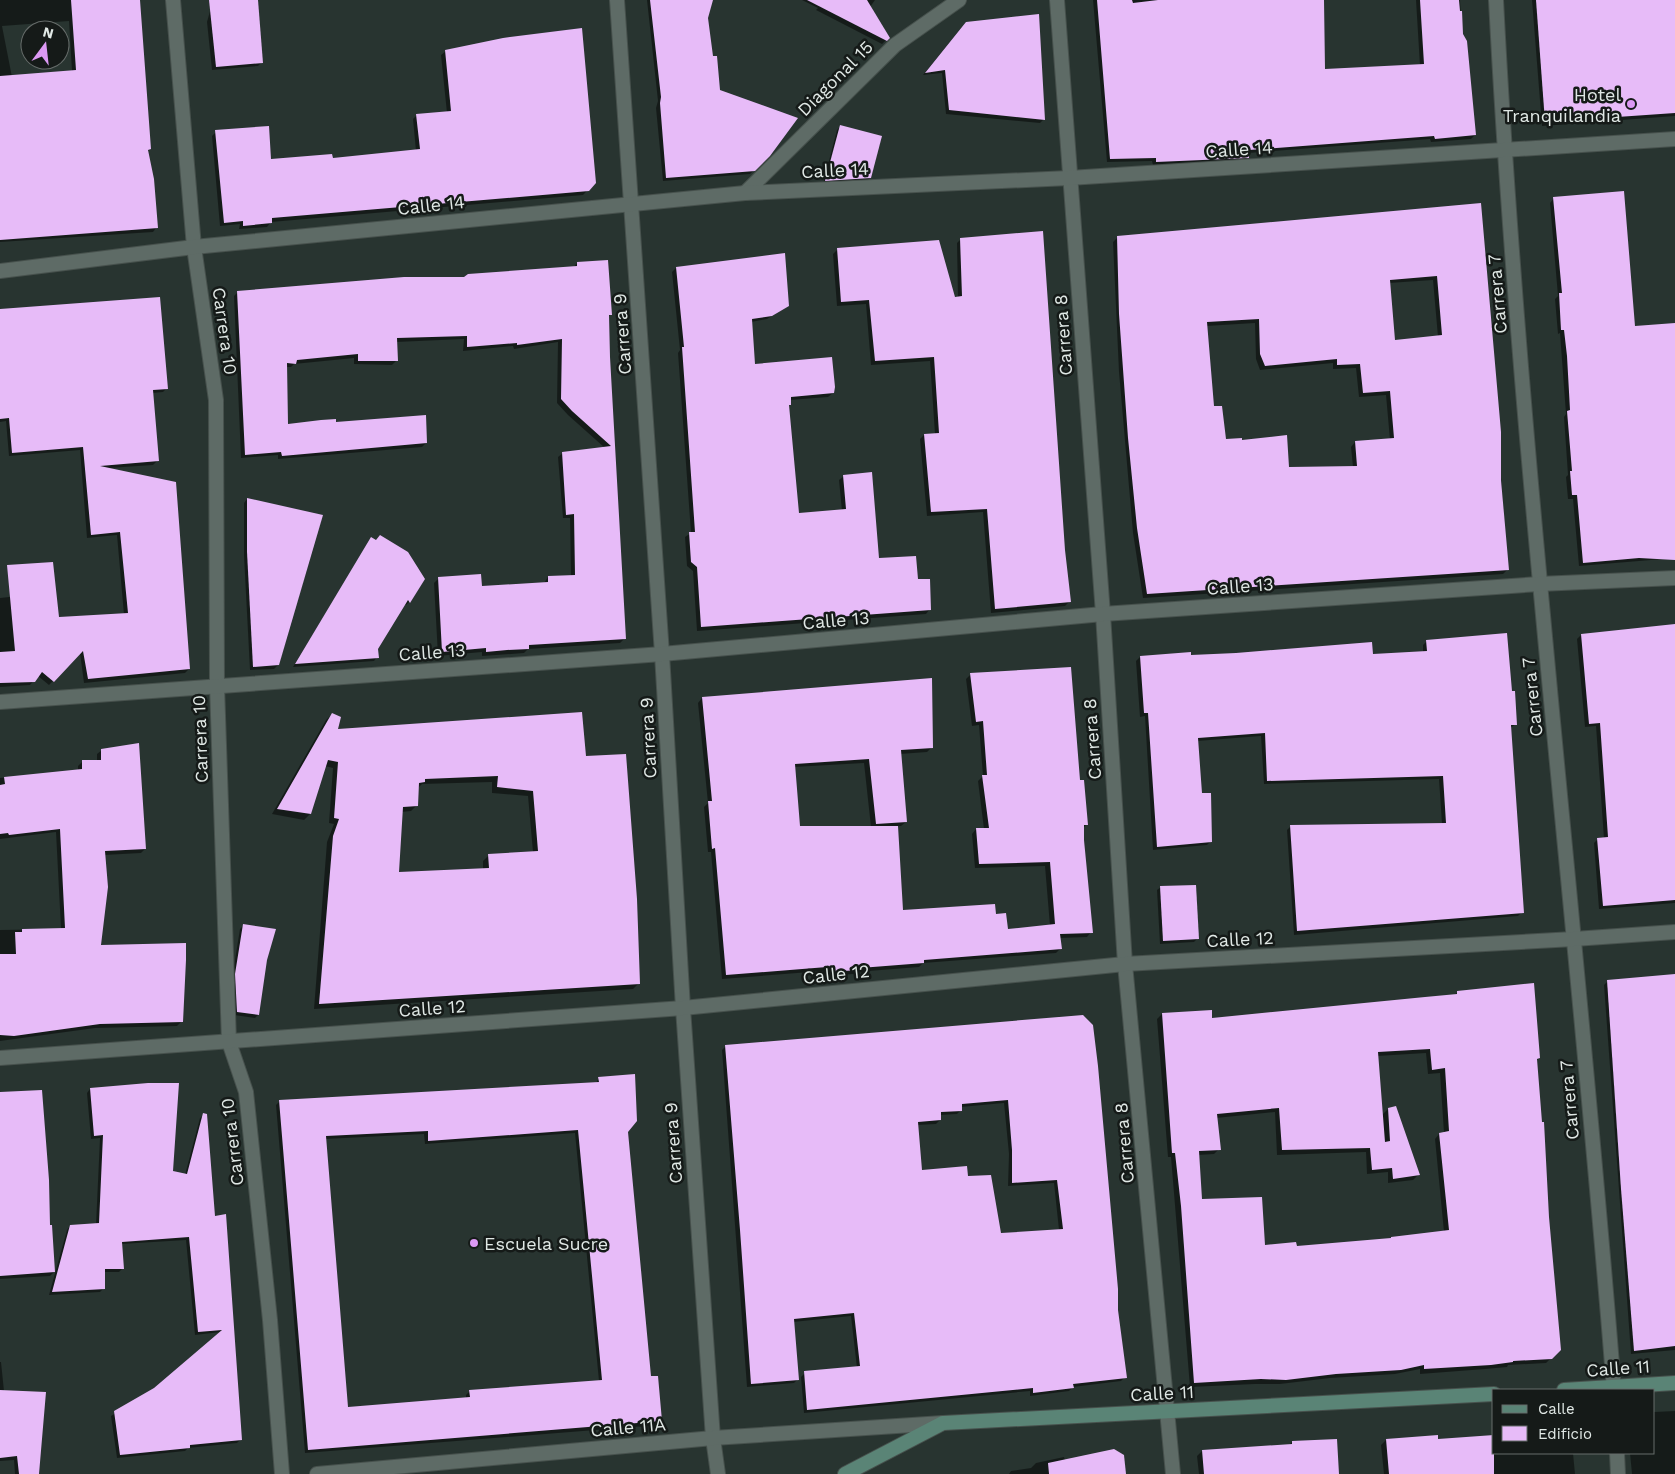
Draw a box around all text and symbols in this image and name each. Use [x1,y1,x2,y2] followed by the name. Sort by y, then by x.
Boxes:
[20,20,70,70] north arrow
[41,23,55,42] text: N
[793,36,877,120] street label: Diagonal 15
[1503,84,1621,126] place label: Hotel Tranquilandia
[1625,98,1637,110] marker: Hotel Tranquilandia
[1204,136,1274,162] street label: Calle 14
[801,158,869,182] street label: Calle 14
[396,191,466,219] street label: Calle 14
[1483,253,1511,335] street label: Carrera 7
[208,286,242,376] street label: Carrera 10
[609,293,635,375] street label: Carrera 9
[1050,294,1076,376] street label: Carrera 8
[1206,573,1274,599] street label: Calle 13
[802,607,870,633] street label: Calle 13
[398,639,466,665] street label: Calle 13
[1517,656,1547,738] street label: Carrera 7
[188,695,212,783] street label: Carrera 10
[635,697,661,779] street label: Carrera 9
[1079,698,1105,780] street label: Carrera 8
[1206,927,1274,951] street label: Calle 12
[801,960,871,988] street label: Calle 12
[398,995,466,1021] street label: Calle 12
[1555,1059,1583,1141] street label: Carrera 7
[216,1097,248,1187] street label: Carrera 10
[660,1102,686,1184] street label: Carrera 9
[1110,1102,1138,1184] street label: Carrera 8
[484,1233,608,1254] place label: Escuela Sucre
[468,1237,480,1249] marker: Escuela Sucre
[1585,1355,1651,1381] street label: Calle 11
[1130,1381,1194,1405] street label: Calle 11
[1492,1389,1655,1454] legend
[1538,1400,1575,1418] text: Calle
[589,1413,667,1441] street label: Calle 11A
[1538,1425,1592,1443] text: Edificio

